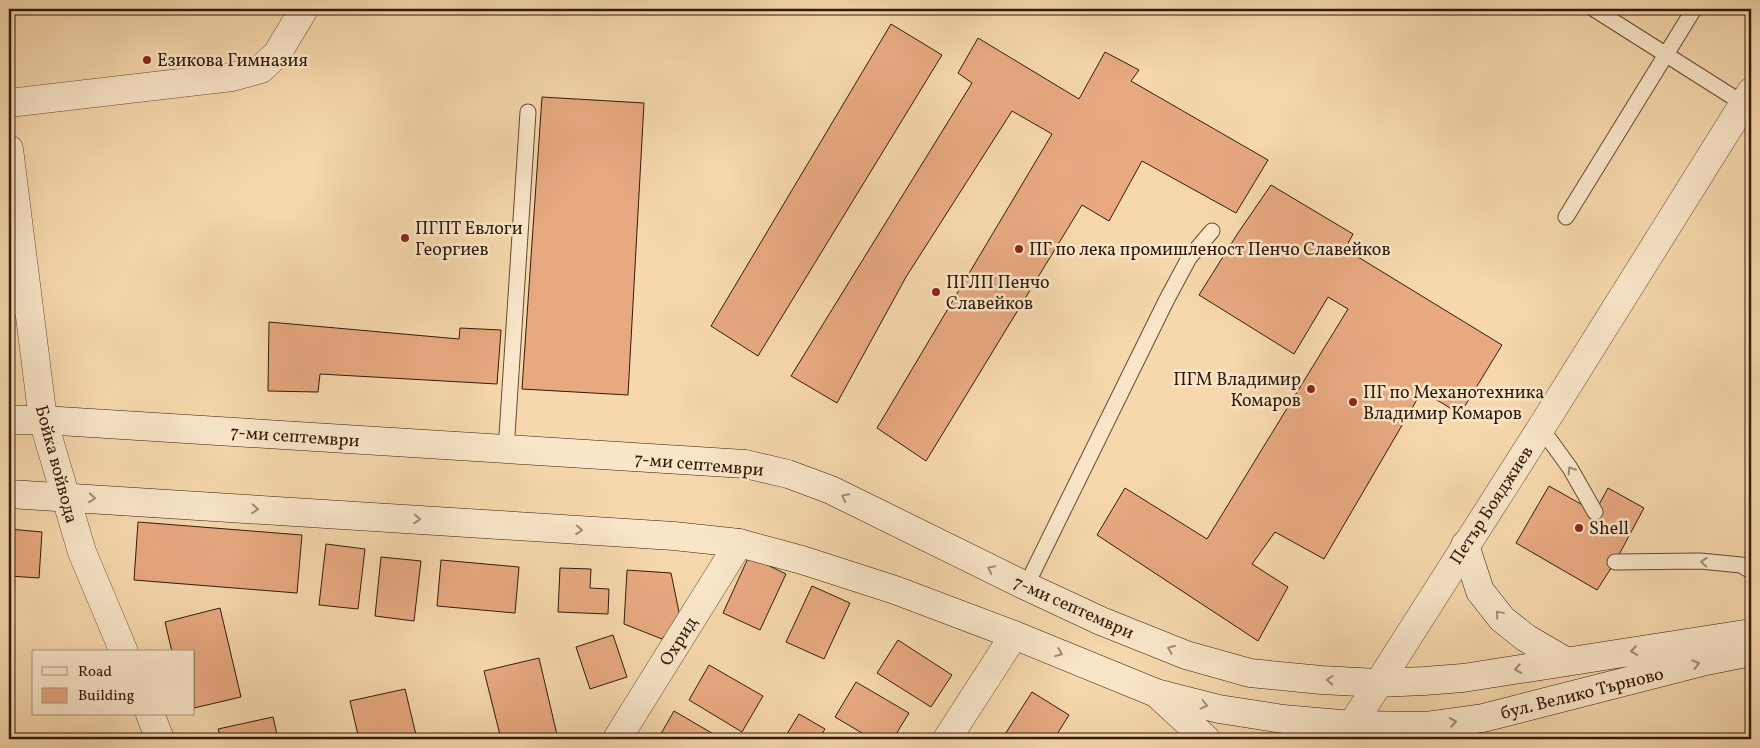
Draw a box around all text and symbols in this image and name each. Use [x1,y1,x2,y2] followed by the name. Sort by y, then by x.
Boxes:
[157,49,308,74] place label: Езикова Гимназия
[141,54,153,66] marker: Езикова Гимназия
[415,217,523,263] place label: ПГПТ Евлоги Георгиев
[399,232,411,244] marker: ПГПТ Евлоги Георгиев
[1029,238,1391,263] place label: ПГ по лека промишленост Пенчо Славейков
[1013,243,1025,255] marker: ПГ по лека промишленост Пенчо Славейков
[946,271,1050,317] place label: ПГЛП Пенчо Славейков
[930,286,942,298] marker: ПГЛП Пенчо Славейков
[1173,368,1301,414] place label: ПГМ Владимир Комаров
[1363,381,1544,427] place label: ПГ по Механотехника Владимир Комаров
[1305,383,1317,395] marker: ПГМ Владимир Комаров
[1347,396,1359,408] marker: ПГ по Механотехника Владимир Комаров
[28,403,83,526] street label: Бойка войвода
[229,421,360,454] street label: 7-ми септември
[1444,442,1540,570] street label: Петър Бояджиев
[633,447,765,484] street label: 7-ми септември
[1567,466,1577,475] one-way arrow
[89,493,97,504] one-way arrow
[841,493,850,503] one-way arrow
[251,503,259,514] one-way arrow
[413,514,421,525] one-way arrow
[1589,517,1629,542] place label: Shell
[1573,522,1585,534] marker: Shell
[575,524,583,535] one-way arrow
[1700,557,1708,568] one-way arrow
[987,565,996,575] one-way arrow
[1009,571,1138,646] street label: 7-ми септември
[1496,611,1504,620] one-way arrow
[654,612,704,671] street label: Охрид
[1167,645,1176,655] one-way arrow
[1630,646,1638,656] one-way arrow
[1054,647,1063,658] one-way arrow
[32,650,195,716] legend
[1691,659,1700,670] one-way arrow
[78,662,112,683] text: Road
[1498,662,1667,727] street label: бул. Велико Търново
[1514,663,1522,674] one-way arrow
[1325,675,1333,686] one-way arrow
[78,686,135,707] text: Building
[1199,699,1208,710] one-way arrow
[1448,718,1457,728] one-way arrow

